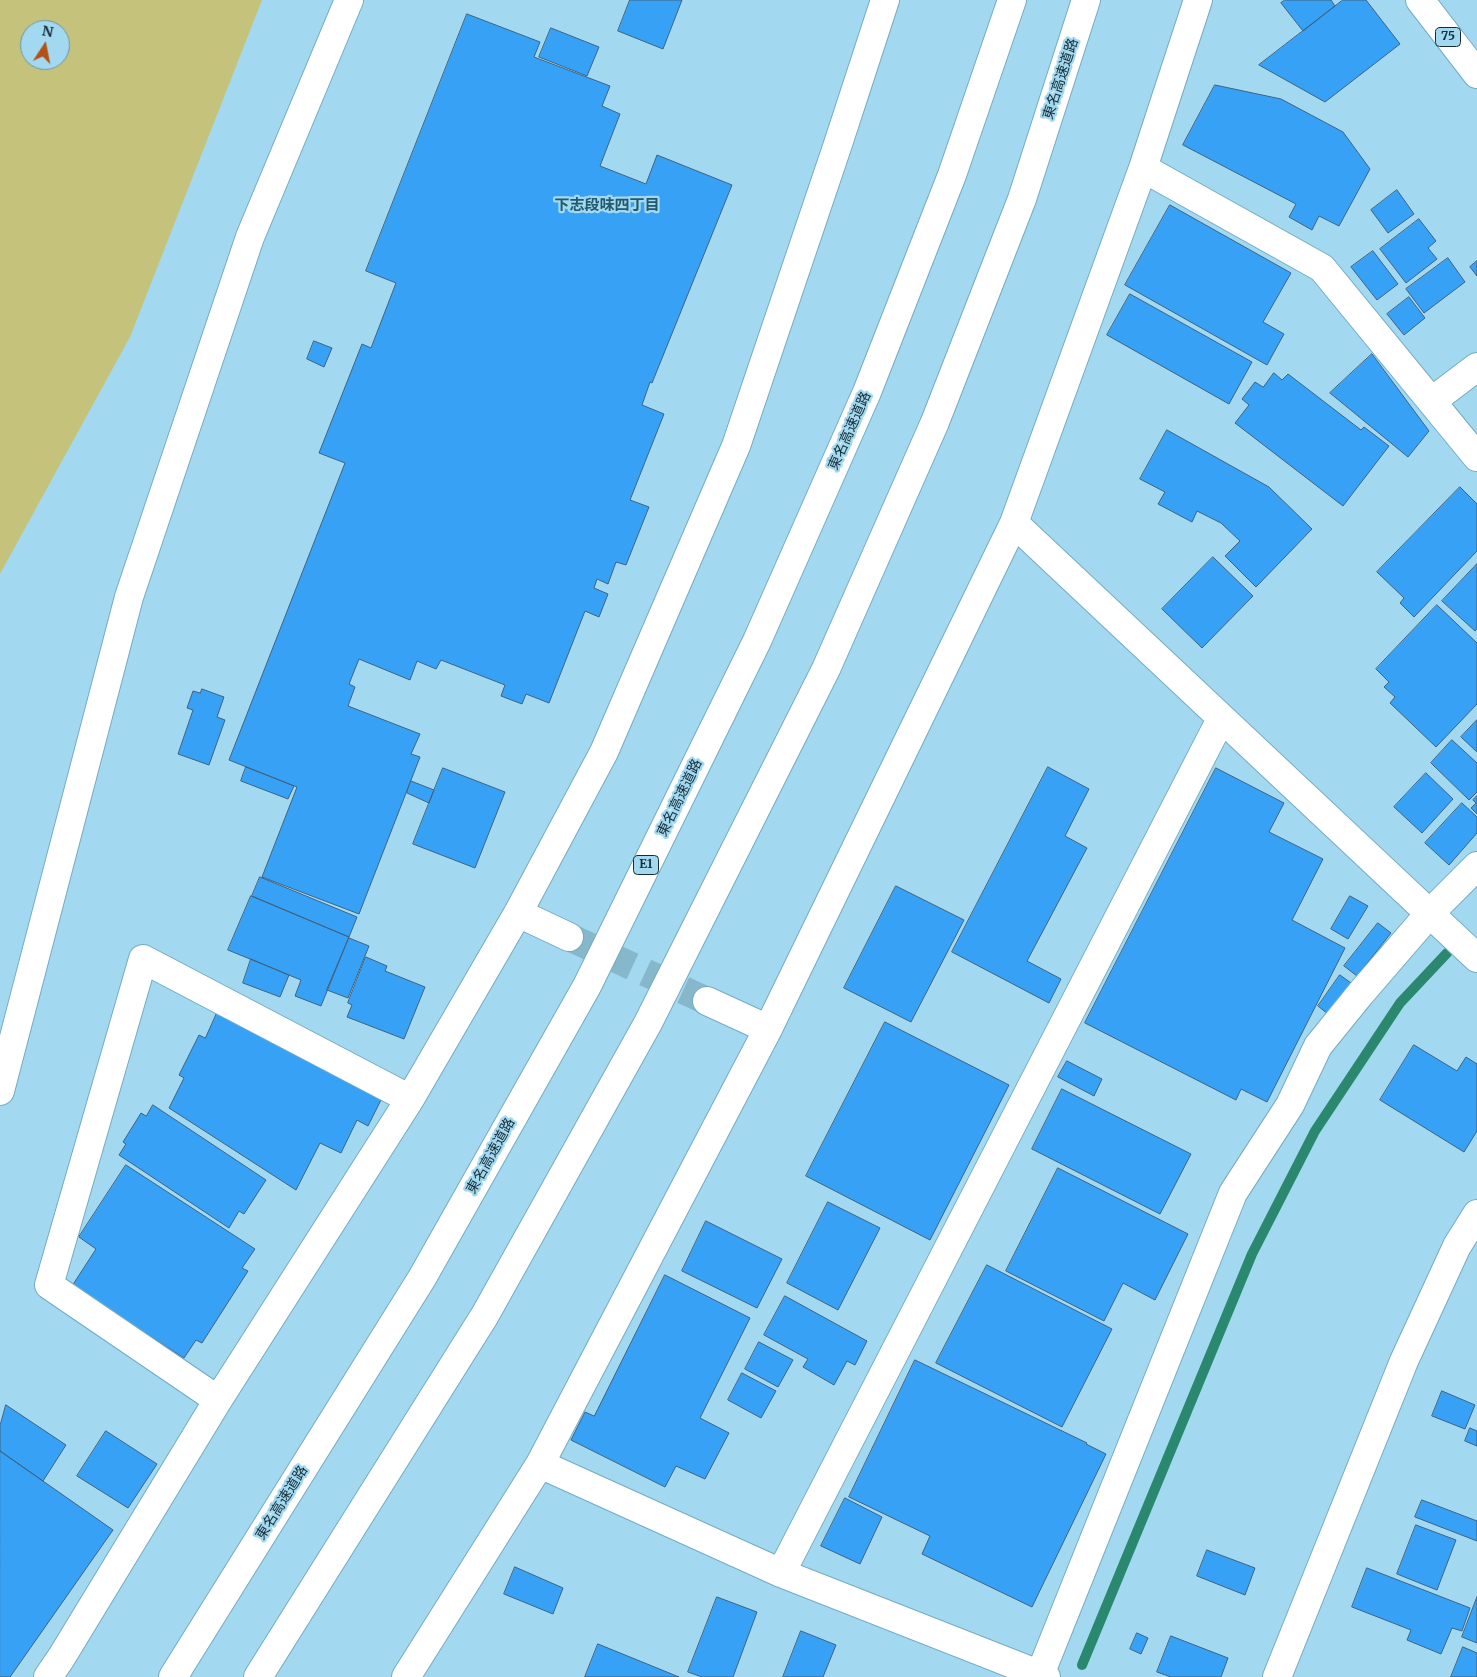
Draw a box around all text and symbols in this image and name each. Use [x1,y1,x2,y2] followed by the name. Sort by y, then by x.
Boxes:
[20,20,70,70] north arrow
[41,21,55,41] text: N
[1436,28,1460,46] road number: 75
[1040,36,1082,122] street label: 東名高速道路
[555,197,659,215] district label: 下志段味四丁目
[825,389,875,473] street label: 東名高速道路
[654,757,706,839] street label: 東名高速道路
[634,856,658,874] road number: E1
[463,1115,519,1197] street label: 東名高速道路
[253,1463,311,1543] street label: 東名高速道路

